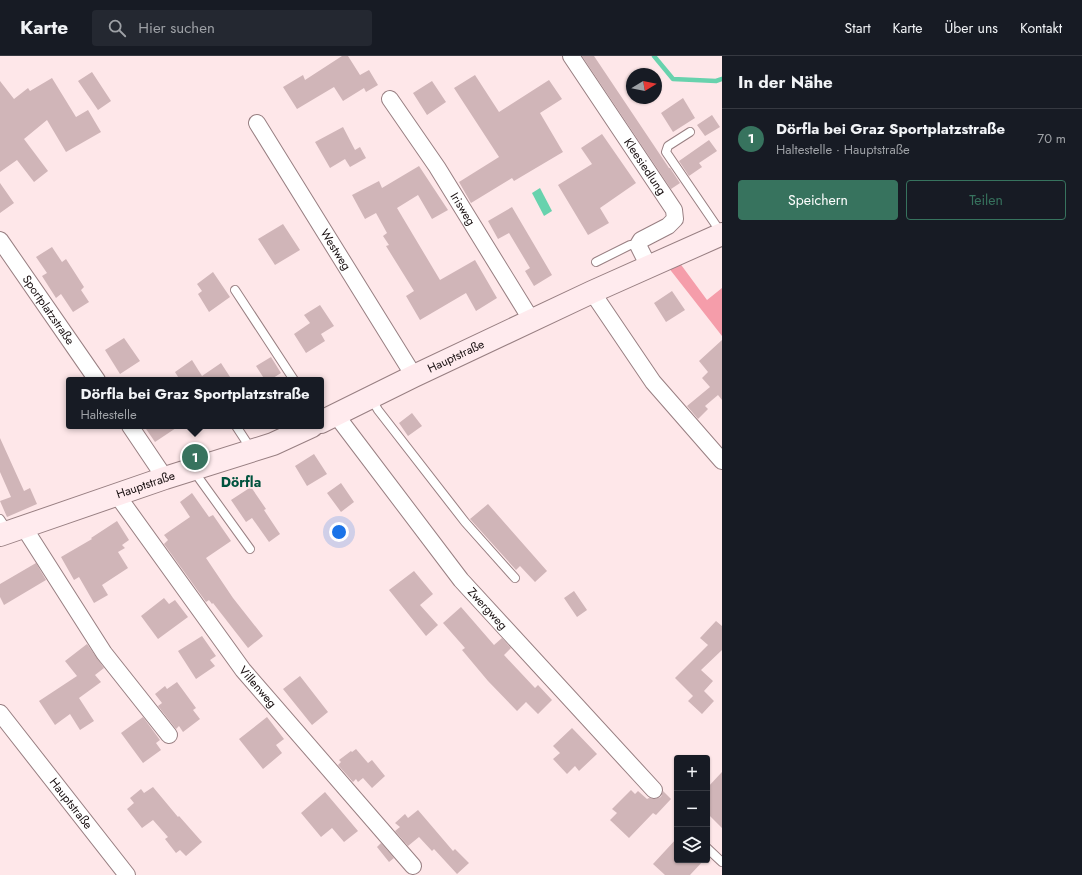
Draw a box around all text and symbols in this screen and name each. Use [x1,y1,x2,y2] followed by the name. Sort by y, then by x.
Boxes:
[92,10,372,46] search box
[20,14,68,41] text: Karte
[106,17,128,39] icon: search
[138,17,215,39] text: Hier suchen
[845,18,871,38] text: Start
[893,18,923,38] text: Karte
[945,18,998,38] text: Über uns
[1020,18,1062,38] text: Kontakt
[626,68,662,104] north arrow
[738,70,833,94] text: In der Nähe
[776,118,1005,140] text: Dörfla bei Graz Sportplatzstraße
[748,129,754,148] text: 1
[1037,129,1066,148] text: 70 m
[619,134,671,199] street label: Kleesiedlung
[776,140,910,159] text: Haltestelle · Hauptstraße
[738,180,898,220] button: Speichern
[906,180,1066,220] button: Teilen
[446,189,480,229] street label: Irisweg
[316,225,355,274] street label: Westweg
[18,271,79,348] street label: Sportplatzstraße
[424,335,487,377] street label: Hauptstraße
[66,377,324,429] popup
[81,383,310,405] text: Dörfla bei Graz Sportplatzstraße
[81,405,137,424] text: Haltestelle
[182,442,208,472] pin: 1
[114,466,177,503] street label: Hauptstraße
[221,472,261,492] district label: Dörfla
[329,522,349,542] your location
[463,584,512,634] street label: Zwergweg
[234,662,281,712] street label: Villenweg
[674,755,710,863] map controls
[674,755,710,791] button: +
[45,774,97,833] street label: Hauptstraße
[674,791,710,827] button: −
[674,827,710,863] button: layers

